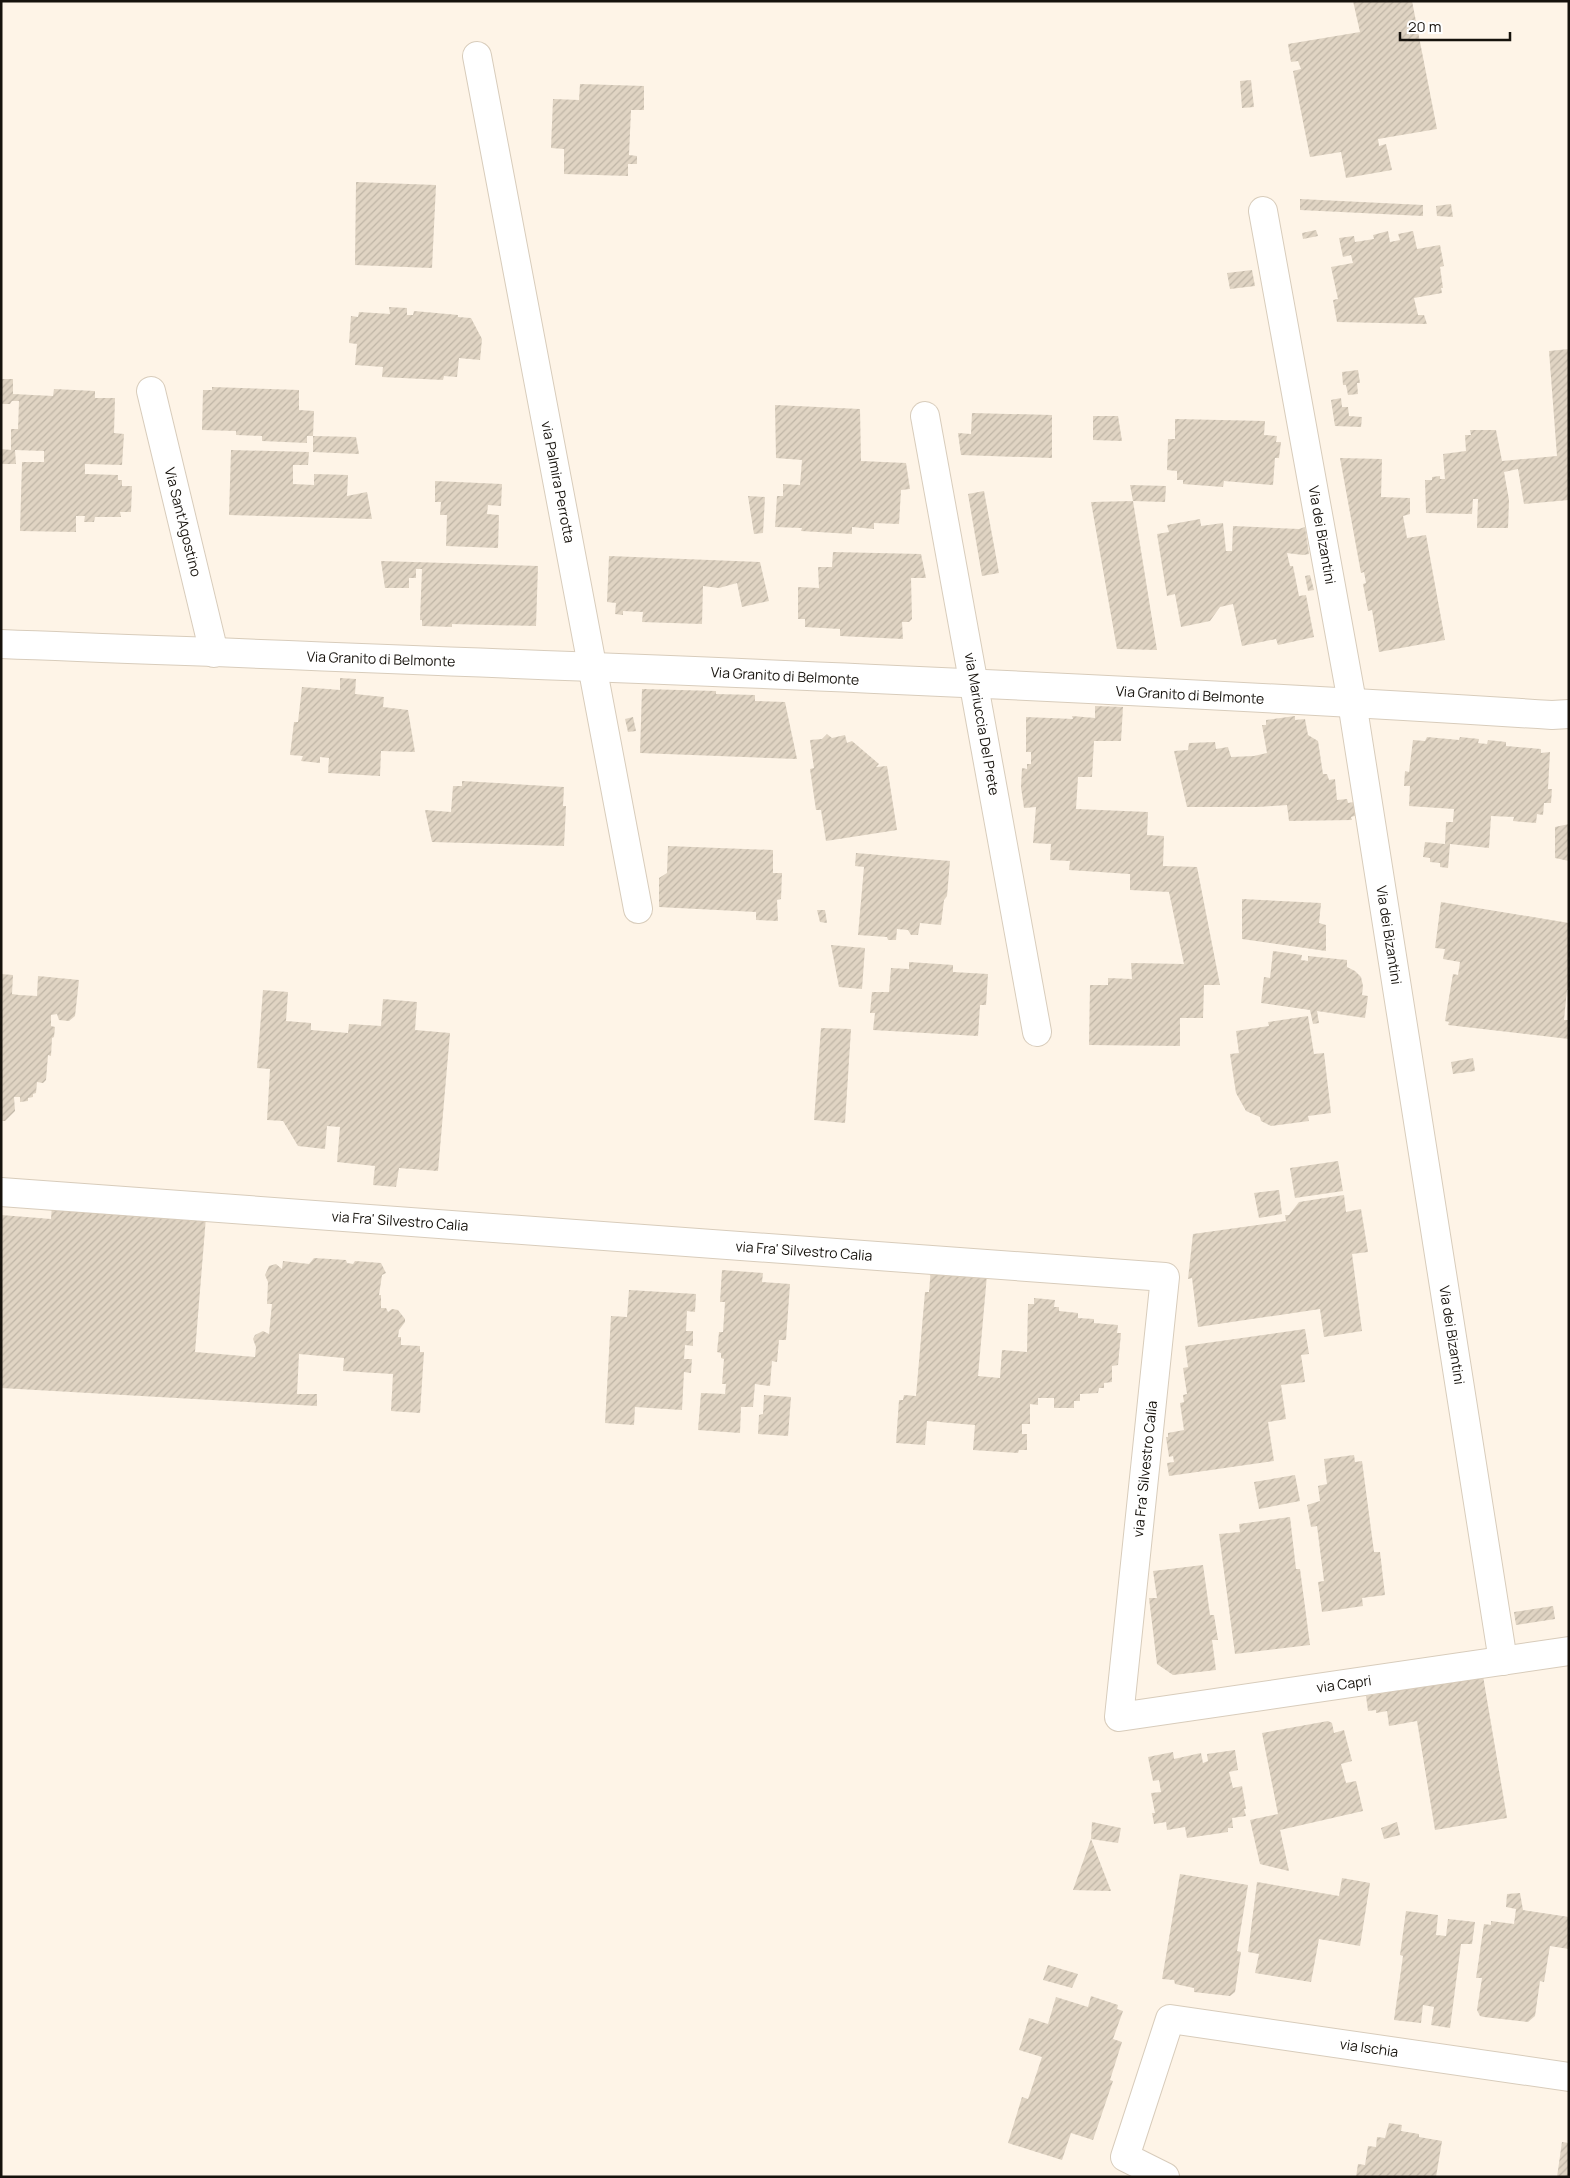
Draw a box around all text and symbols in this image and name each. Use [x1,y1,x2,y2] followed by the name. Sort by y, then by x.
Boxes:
[1400,10,1510,42] scale bar
[1408,16,1441,37] text: 20 m
[537,419,580,544] street label: via Palmira Perrotta
[161,465,206,578] street label: Via Sant'Agostino
[1304,484,1341,586] street label: Via dei Bizantini
[306,646,456,671] street label: Via Granito di Belmonte
[961,651,1004,797] street label: via Mariuccia Del Prete
[710,662,860,689] street label: Via Granito di Belmonte
[1115,681,1265,708] street label: Via Granito di Belmonte
[1372,884,1407,986] street label: Via dei Bizantini
[331,1206,469,1235] street label: via Fra' Silvestro Calia
[735,1236,873,1265] street label: via Fra' Silvestro Calia
[1435,1284,1470,1386] street label: Via dei Bizantini
[1128,1400,1161,1538] street label: via Fra' Silvestro Calia
[1315,1670,1373,1697] street label: via Capri
[1339,2034,1399,2061] street label: via Ischia

